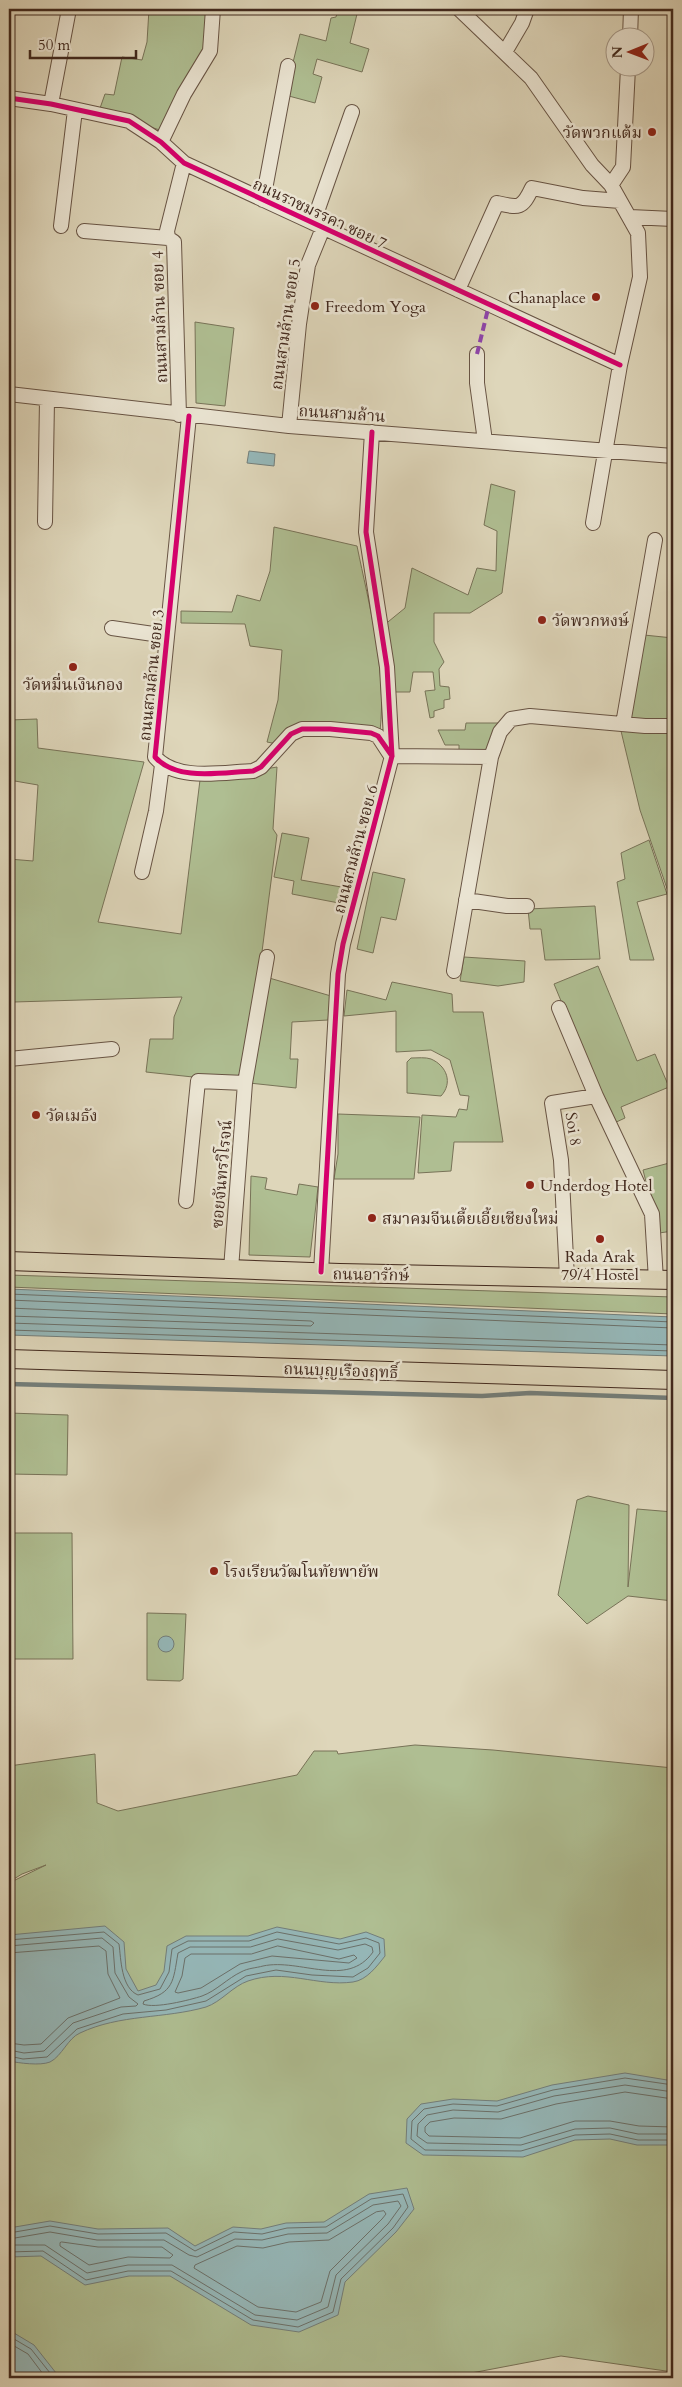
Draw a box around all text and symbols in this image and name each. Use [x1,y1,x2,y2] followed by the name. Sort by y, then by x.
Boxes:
[30,28,136,60] scale bar
[604,28,654,78] north arrow
[38,35,70,55] text: 50 m
[608,46,627,58] text: N
[563,122,642,144] place label: วัดพวกแต้ม
[646,126,658,138] marker: วัดพวกแต้ม
[249,173,390,255] street label: ถนนราชมรรคา ซอย 7
[147,250,173,384] street label: ถนนสามล้าน ซอย 4
[266,257,306,391] street label: ถนนสามล้าน ซอย 5
[508,287,586,309] place label: Chanaplace
[590,291,602,303] marker: Chanaplace
[325,296,426,318] place label: Freedom Yoga
[309,300,321,312] marker: Freedom Yoga
[298,400,386,428] street label: ถนนสามล้าน
[134,608,170,742] street label: ถนนสามล้าน ซอย 3
[552,610,629,632] place label: วัดพวกหงษ์
[536,614,548,626] marker: วัดพวกหงษ์
[67,661,79,673] marker: วัดหมื่นเงินกอง
[23,673,123,696] place label: วัดหมื่นเงินกอง
[328,782,384,916] street label: ถนนสามล้าน ซอย 6
[46,1105,98,1127] place label: วัดเมธัง
[30,1109,42,1121] marker: วัดเมธัง
[560,1111,587,1147] street label: Soi 8
[206,1119,238,1229] street label: ซอยจันทรวิโรจน์
[540,1175,653,1197] place label: Underdog Hotel
[524,1179,536,1191] marker: Underdog Hotel
[382,1207,558,1230] place label: สมาคมจีนเตี้ยเอี้ยเชียงใหม่
[366,1212,378,1224] marker: สมาคมจีนเตี้ยเอี้ยเชียงใหม่
[594,1233,606,1245] marker: Rada Arak 79/4 Hostel
[561,1246,639,1286] place label: Rada Arak 79/4 Hostel
[332,1263,410,1287] street label: ถนนอารักษ์
[283,1357,401,1384] street label: ถนนบุญเรืองฤทธิ์
[223,1561,379,1583] place label: โรงเรียนวัฒโนทัยพายัพ
[208,1565,220,1577] marker: โรงเรียนวัฒโนทัยพายัพ

